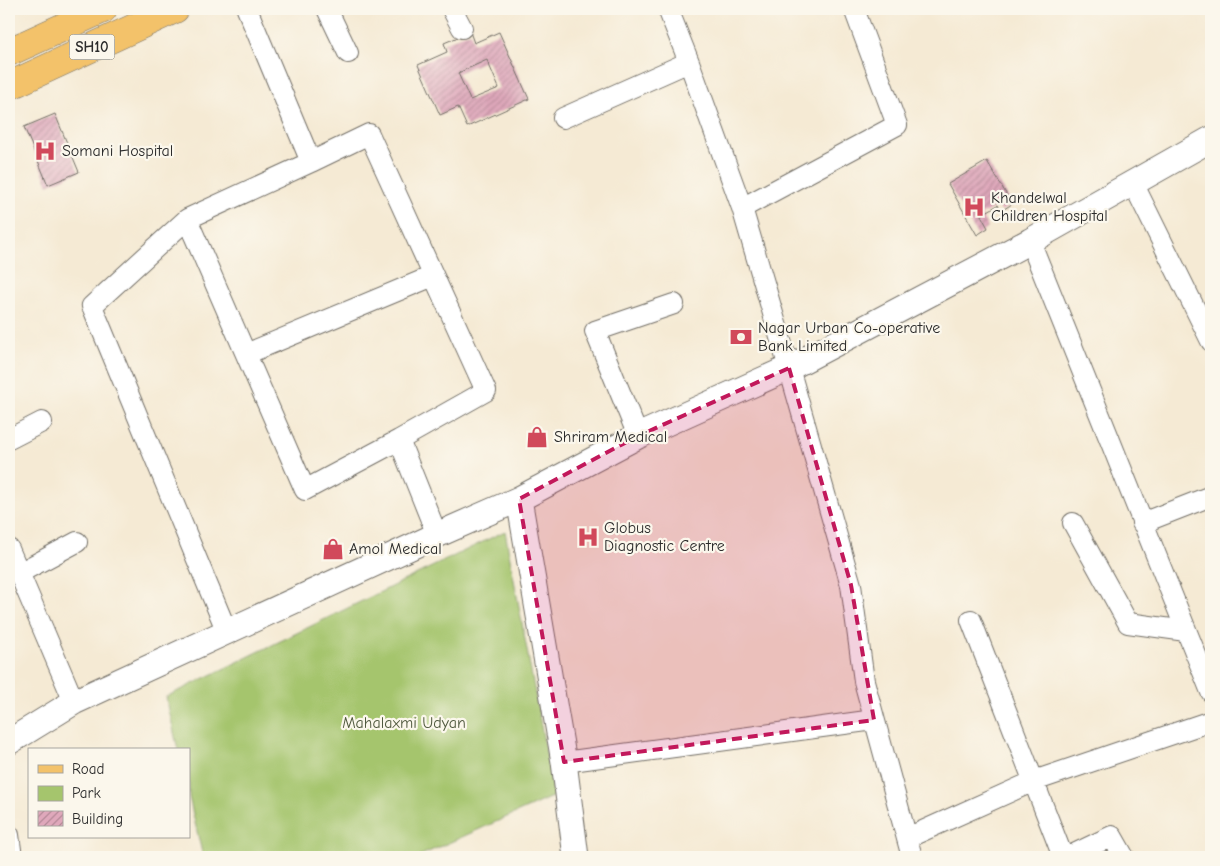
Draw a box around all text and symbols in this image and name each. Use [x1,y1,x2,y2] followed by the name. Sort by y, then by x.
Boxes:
[70,34,114,60] road number: SH10
[32,138,58,164] hospital icon: Somani Hospital
[62,142,173,160] place label: Somani Hospital
[991,189,1108,225] place label: Khandelwal Children Hospital
[961,194,987,220] hospital icon: Khandelwal Children Hospital
[758,319,940,355] place label: Nagar Urban Co-operative Bank Limited
[728,324,754,350] bank icon: Nagar Urban Co-operative Bank Limited
[524,424,550,450] shop icon: Shriram Medical
[554,428,667,446] place label: Shriram Medical
[604,519,725,555] place label: Globus Diagnostic Centre
[575,524,601,550] hospital icon: Globus Diagnostic Centre
[320,536,346,562] shop icon: Amol Medical
[349,540,442,558] place label: Amol Medical
[342,714,466,732] park label: Mahalaxmi Udyan
[28,748,190,838] legend
[72,760,104,778] text: Road
[72,784,101,802] text: Park
[72,810,123,828] text: Building

